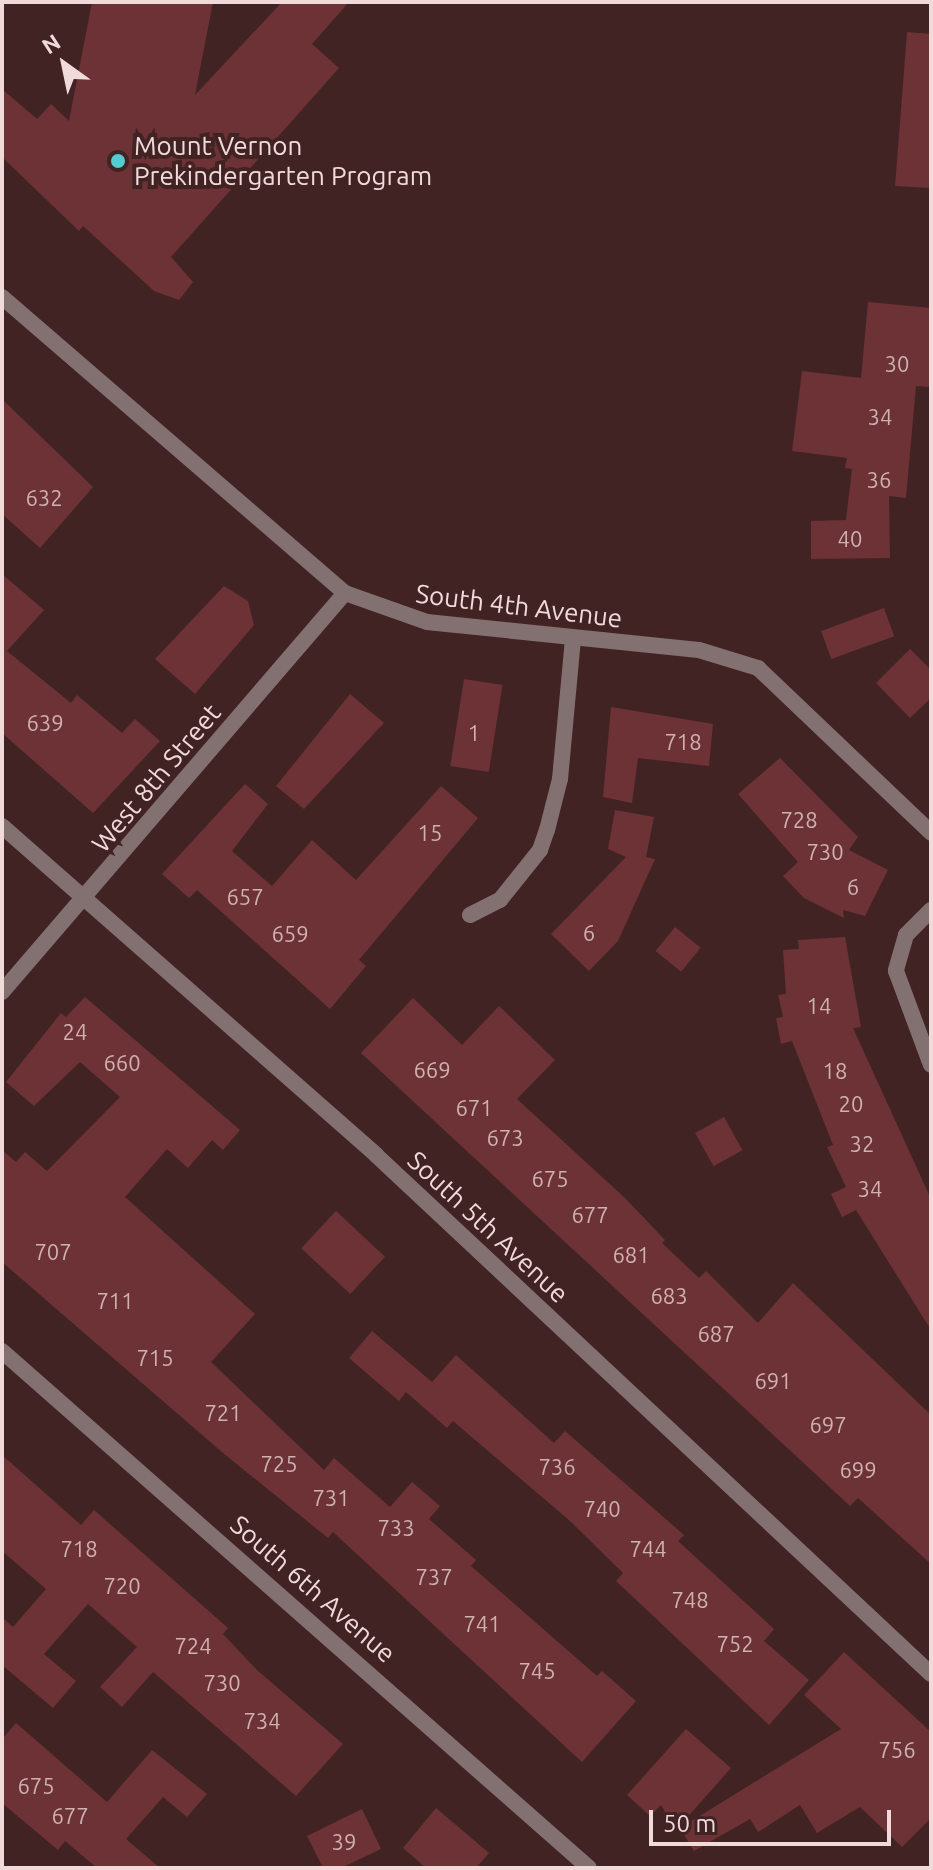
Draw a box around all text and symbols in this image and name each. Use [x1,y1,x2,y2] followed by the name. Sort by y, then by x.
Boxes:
[24,24,104,104] north arrow
[37,29,64,58] text: N
[134,130,432,192] place label: Mount Vernon Prekindergarten Program
[109,152,127,170] marker: Mount Vernon Prekindergarten Program
[885,351,909,377] house number: 30
[868,404,892,430] house number: 34
[867,467,891,493] house number: 36
[25,485,63,511] house number: 632
[838,526,862,552] house number: 40
[414,578,624,634] street label: South 4th Avenue
[85,698,227,858] street label: West 8th Street
[26,710,64,736] house number: 639
[468,720,480,746] house number: 1
[664,729,702,755] house number: 718
[780,807,818,833] house number: 728
[418,820,442,846] house number: 15
[806,839,844,865] house number: 730
[847,874,859,900] house number: 6
[226,884,264,910] house number: 657
[583,920,595,946] house number: 6
[271,921,309,947] house number: 659
[807,993,831,1019] house number: 14
[63,1019,87,1045] house number: 24
[103,1050,141,1076] house number: 660
[413,1057,451,1083] house number: 669
[823,1058,847,1084] house number: 18
[839,1091,863,1117] house number: 20
[455,1095,493,1121] house number: 671
[486,1125,524,1151] house number: 673
[850,1131,874,1157] house number: 32
[401,1145,575,1309] street label: South 5th Avenue
[531,1166,569,1192] house number: 675
[858,1176,882,1202] house number: 34
[571,1202,609,1228] house number: 677
[34,1239,72,1265] house number: 707
[612,1242,650,1268] house number: 681
[650,1283,688,1309] house number: 683
[96,1288,134,1314] house number: 711
[697,1321,735,1347] house number: 687
[136,1345,174,1371] house number: 715
[754,1368,792,1394] house number: 691
[204,1400,242,1426] house number: 721
[809,1412,847,1438] house number: 697
[260,1451,298,1477] house number: 725
[538,1454,576,1480] house number: 736
[839,1457,877,1483] house number: 699
[312,1485,350,1511] house number: 731
[583,1496,621,1522] house number: 740
[224,1509,402,1669] street label: South 6th Avenue
[377,1515,415,1541] house number: 733
[60,1536,98,1562] house number: 718
[629,1536,667,1562] house number: 744
[415,1564,453,1590] house number: 737
[103,1573,141,1599] house number: 720
[671,1587,709,1613] house number: 748
[463,1611,501,1637] house number: 741
[716,1631,754,1657] house number: 752
[174,1633,212,1659] house number: 724
[518,1658,556,1684] house number: 745
[203,1670,241,1696] house number: 730
[243,1708,281,1734] house number: 734
[878,1737,916,1763] house number: 756
[17,1773,55,1799] house number: 675
[653,1794,895,1844] scale bar
[51,1803,89,1829] house number: 677
[663,1810,716,1837] text: 50 m
[332,1829,356,1855] house number: 39

